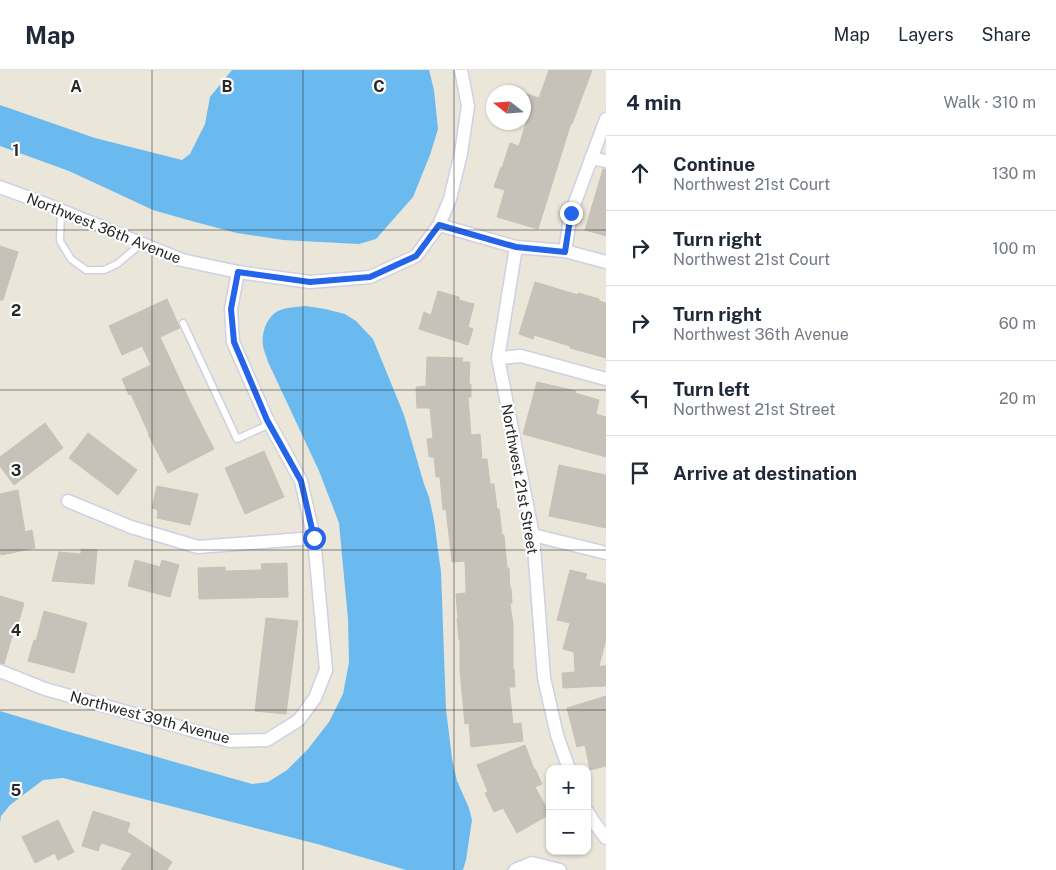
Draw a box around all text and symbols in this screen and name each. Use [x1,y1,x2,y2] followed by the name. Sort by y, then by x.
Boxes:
[25,21,75,49] text: Map
[834,24,870,45] text: Map
[898,24,954,45] text: Layers
[982,24,1031,45] text: Share
[70,77,82,96] text: A
[222,77,233,96] text: B
[373,77,385,96] text: C
[486,85,531,130] north arrow
[626,90,681,115] text: 4 min
[943,93,1036,112] text: Walk · 310 m
[13,141,19,160] text: 1
[673,153,755,175] text: Continue
[626,159,654,187] icon: ahead
[992,164,1036,183] text: 130 m
[673,175,830,194] text: Northwest 21st Court
[24,189,184,267] street label: Northwest 36th Avenue
[560,202,583,225] route end
[673,228,762,250] text: Turn right
[626,234,654,262] icon: right
[992,239,1036,258] text: 100 m
[673,250,830,269] text: Northwest 21st Court
[11,301,21,320] text: 2
[673,303,762,325] text: Turn right
[626,309,654,337] icon: right
[999,314,1036,333] text: 60 m
[673,325,849,344] text: Northwest 36th Avenue
[673,378,750,400] text: Turn left
[626,384,654,412] icon: left
[999,389,1036,408] text: 20 m
[673,400,835,419] text: Northwest 21st Street
[498,403,542,556] street label: Northwest 21st Street
[626,459,654,487] icon: arrive
[11,461,21,480] text: 3
[673,462,857,484] text: Arrive at destination
[303,527,326,550] route start
[11,621,22,640] text: 4
[68,687,232,747] street label: Northwest 39th Avenue
[546,765,591,855] map controls
[546,765,591,810] button: +
[11,781,22,800] text: 5
[546,810,591,855] button: −

